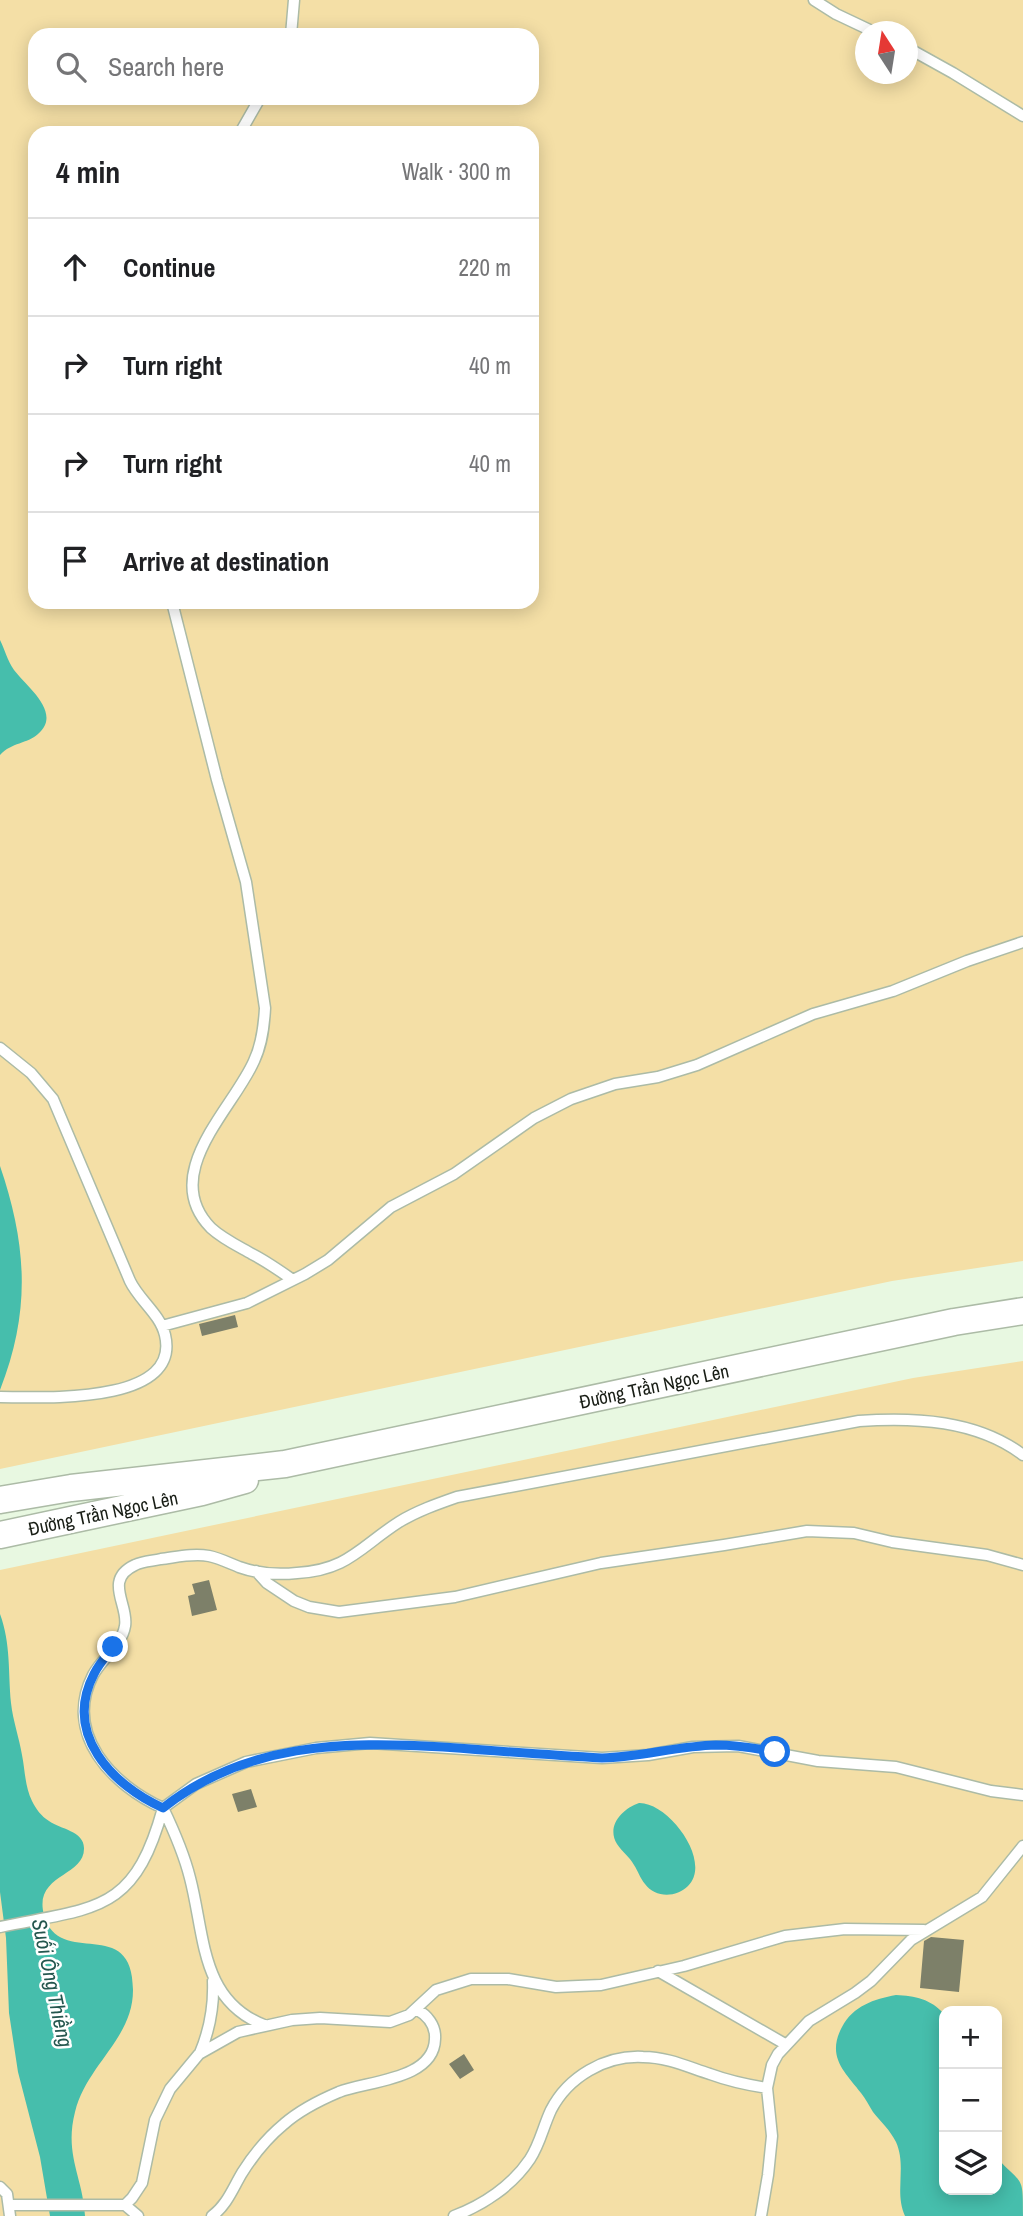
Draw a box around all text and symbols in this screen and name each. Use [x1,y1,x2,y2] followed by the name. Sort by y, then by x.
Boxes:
[855,21,918,84] north arrow
[28,28,539,105] search box
[52,48,90,86] icon: search
[108,49,224,84] text: Search here
[56,152,120,192] text: 4 min
[402,156,511,187] text: Walk · 300 m
[56,248,94,286] icon: ahead
[123,250,215,285] text: Continue
[459,252,511,283] text: 220 m
[56,346,94,384] icon: right
[123,348,222,383] text: Turn right
[469,350,511,381] text: 40 m
[56,444,94,482] icon: right
[123,446,222,481] text: Turn right
[469,448,511,479] text: 40 m
[56,542,94,580] icon: arrive
[123,544,329,579] text: Arrive at destination
[577,1357,731,1415] street label: Đường Trần Ngọc Lên
[26,1484,180,1542] street label: Đường Trần Ngọc Lên
[97,1631,128,1662] route end
[759,1736,790,1767] route start
[25,1916,80,2050] water label: Suối Ông Thiềng
[939,2006,1002,2195] map controls
[939,2006,1002,2069] button: +
[939,2069,1002,2132] button: −
[939,2132,1002,2195] button: layers

